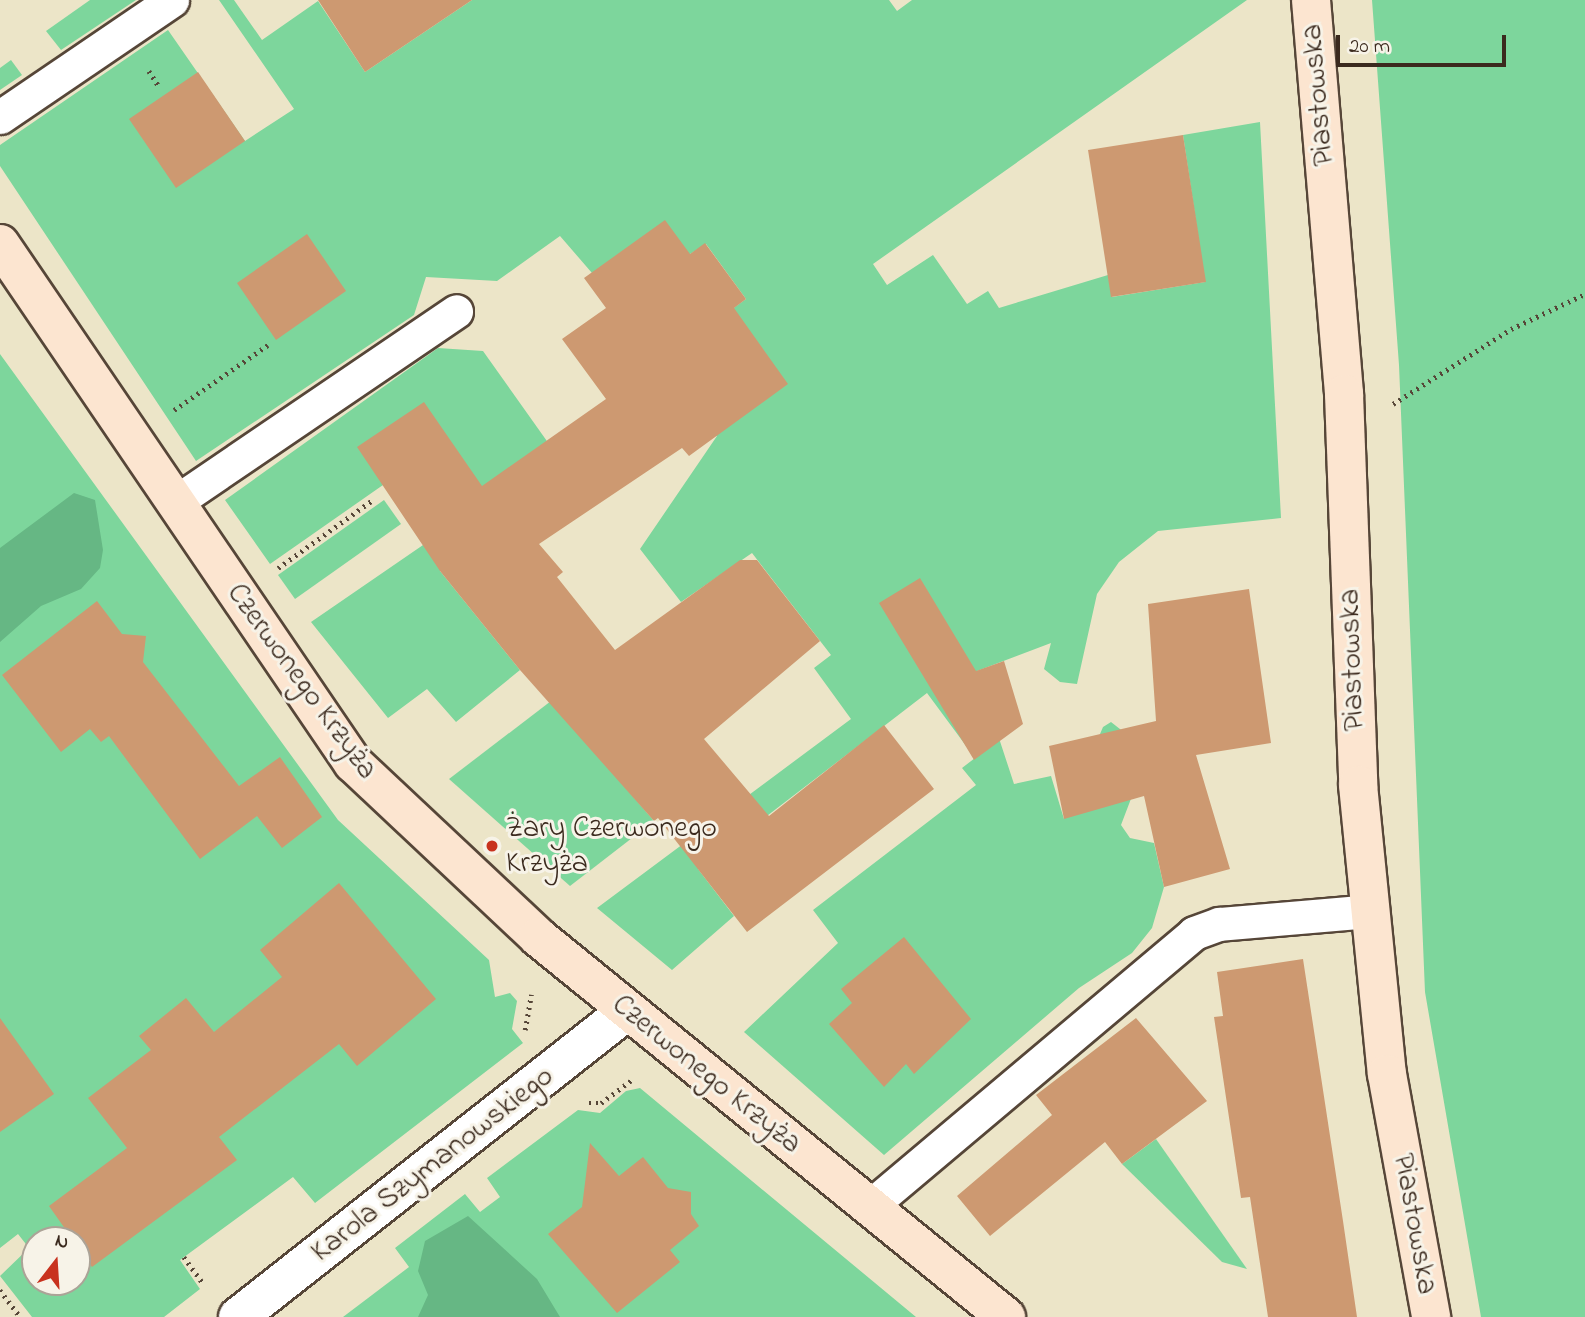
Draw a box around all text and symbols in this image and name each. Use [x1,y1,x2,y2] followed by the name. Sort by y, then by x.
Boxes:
[1340,21,1510,65] scale bar
[1295,22,1343,168] street label: Piastowska
[1349,32,1390,62] text: 20 m
[218,577,384,787] street label: Czerwonego Krzyża
[1333,588,1373,732] street label: Piastowska
[506,811,717,882] place label: Żary Czerwonego Krzyża
[484,838,500,854] marker: Żary Czerwonego Krzyża
[604,988,808,1162] street label: Czerwonego Krzyża
[305,1059,561,1271] street label: Karola Szymanowskiego
[1384,1151,1444,1297] street label: Piastowska
[21,1226,91,1296] north arrow
[52,1228,72,1257] text: N

